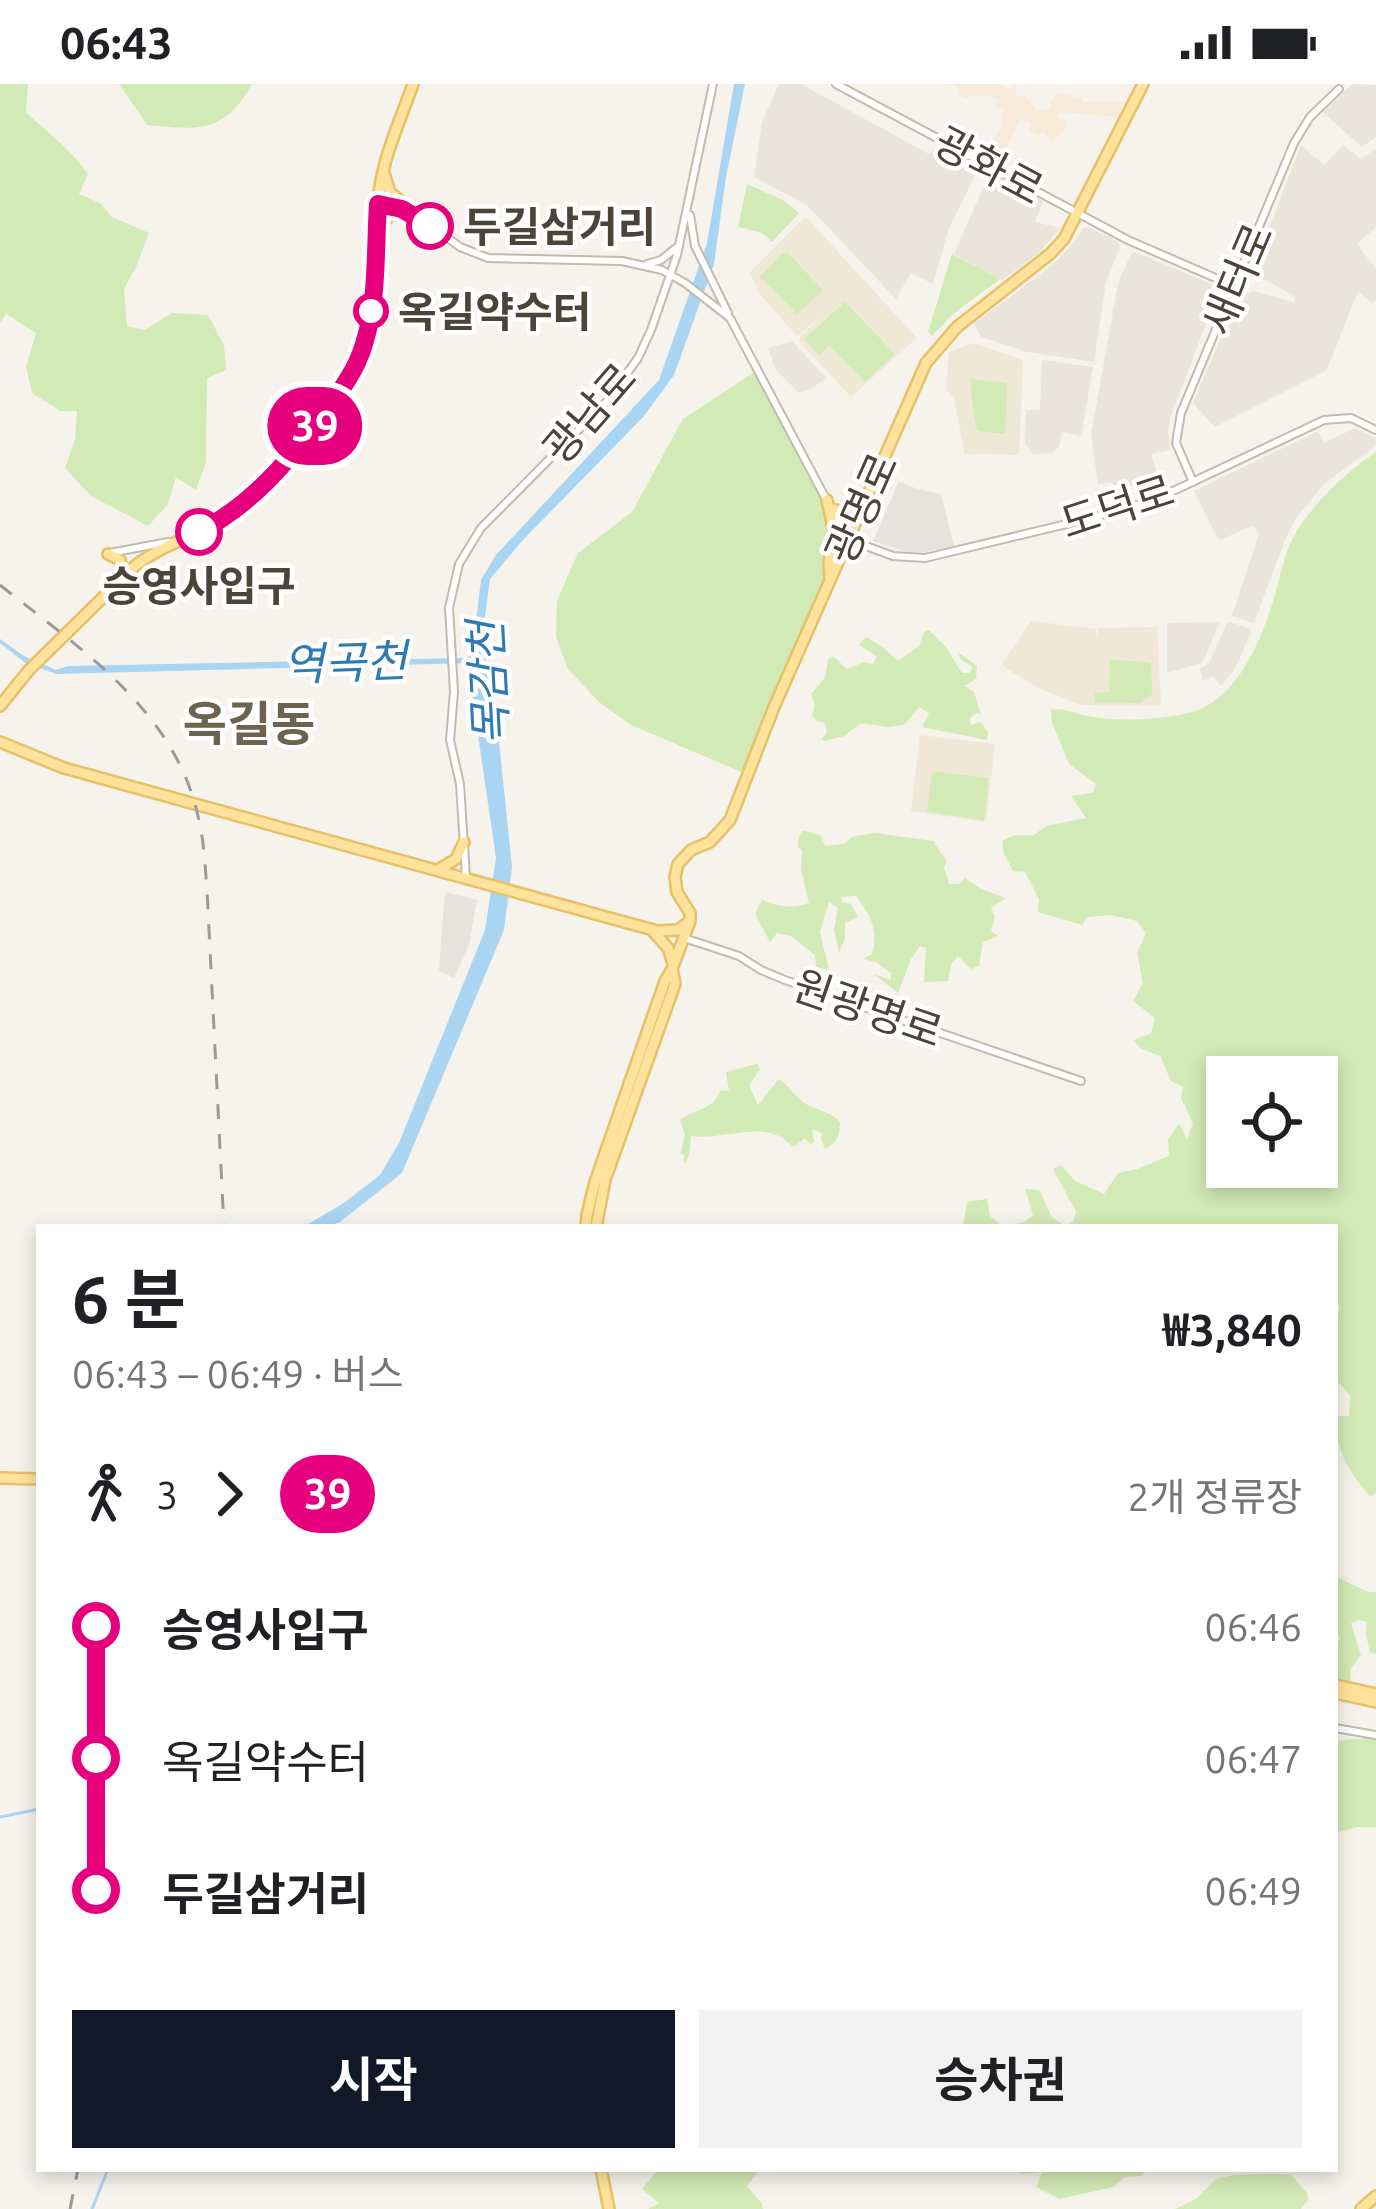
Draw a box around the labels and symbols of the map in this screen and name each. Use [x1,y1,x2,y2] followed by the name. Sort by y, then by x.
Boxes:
[927,117,1051,213] street label: 광화로
[463,203,656,250] place label: 두길삼거리
[408,204,452,248] marker: 두길삼거리
[1193,216,1281,342] street label: 새터로
[398,288,591,335] place label: 옥길약수터
[355,295,387,327] marker: 옥길약수터
[533,354,645,472] street label: 광남로
[261,387,369,465] line badge: 39
[816,445,906,571] street label: 광명로
[1055,466,1179,546] street label: 도덕로
[177,510,221,554] marker: 승영사입구
[102,562,296,609] place label: 승영사입구
[459,615,517,746] water label: 목감천
[282,634,413,690] water label: 역곡천
[183,696,315,750] district label: 옥길동
[787,961,949,1055] street label: 원광명로

